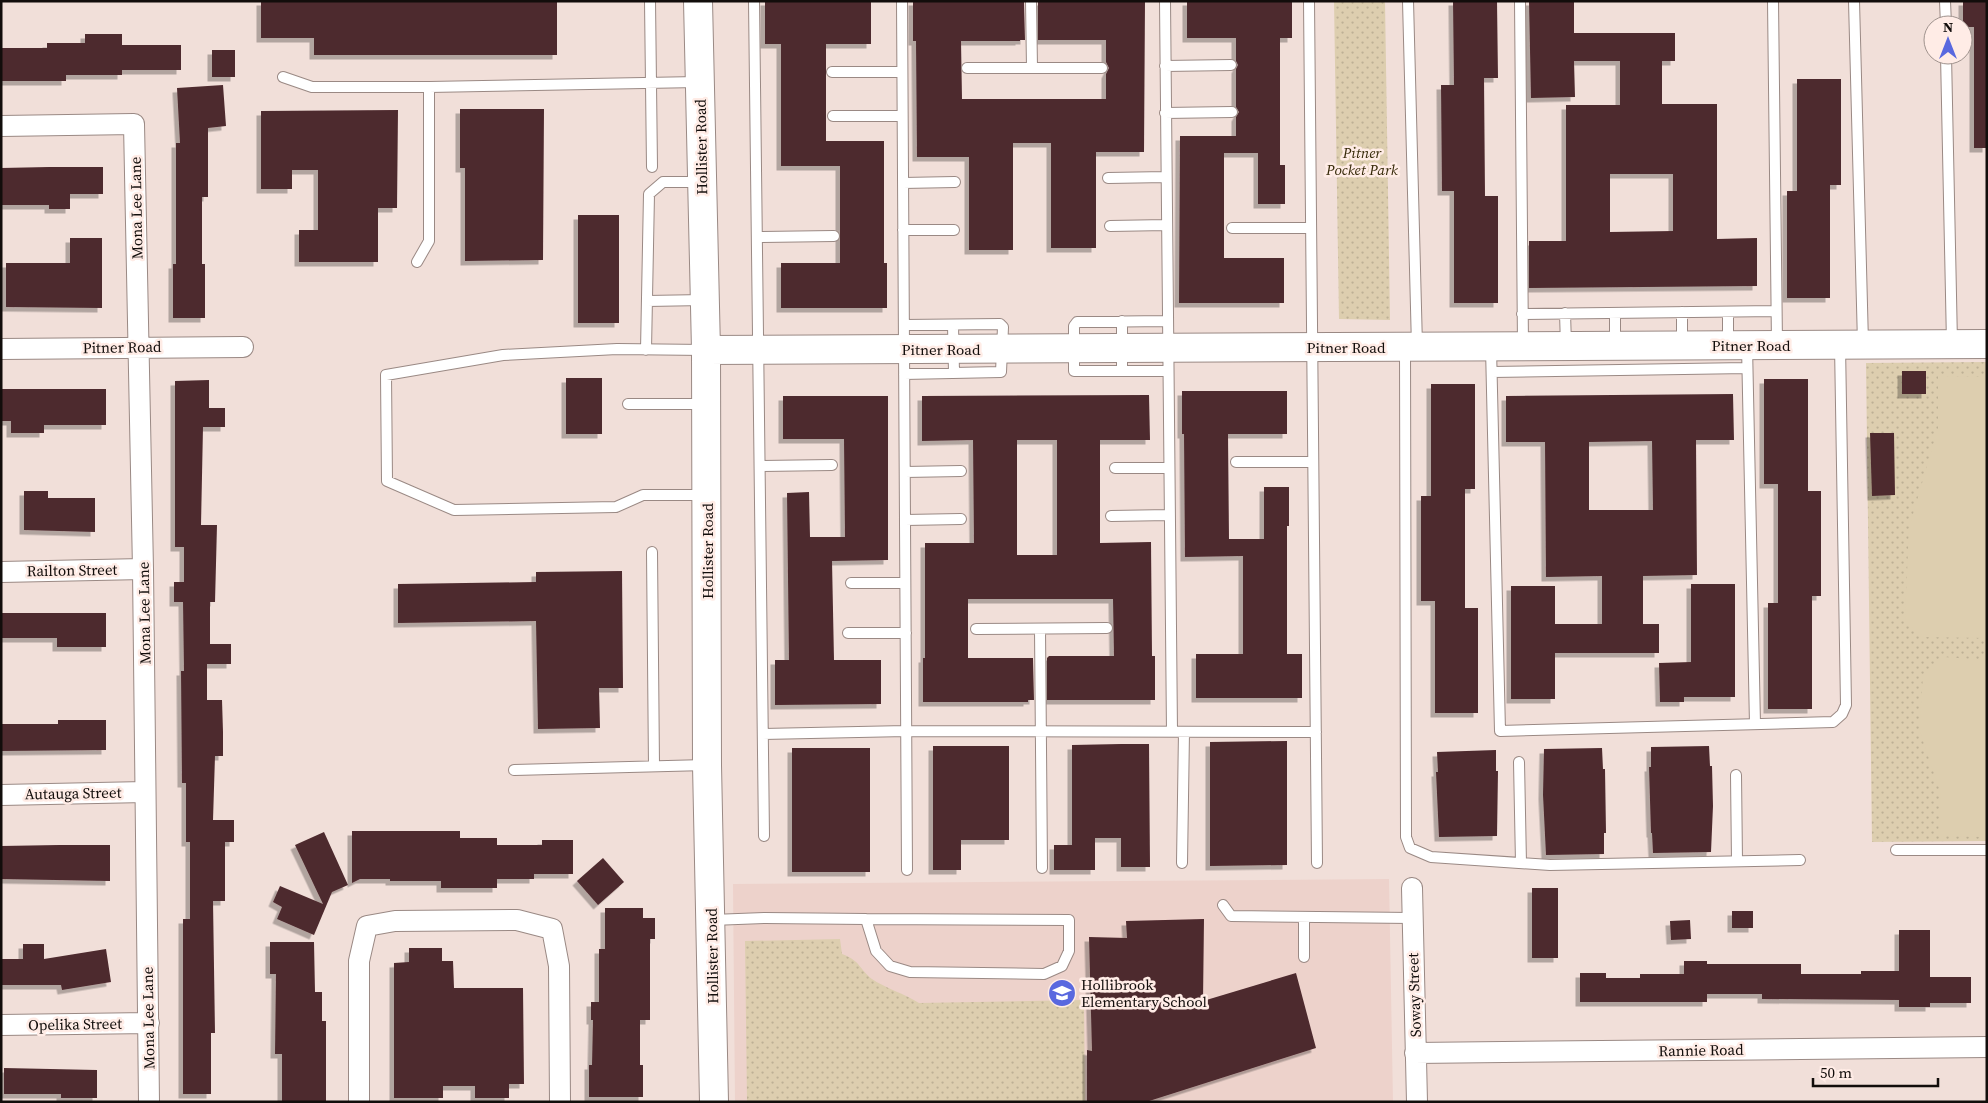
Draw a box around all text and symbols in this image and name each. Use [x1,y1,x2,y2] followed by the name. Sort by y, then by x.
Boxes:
[1923,15,1973,65] north arrow
[1943,17,1953,37] text: N
[690,98,712,195] street label: Hollister Road
[1325,142,1399,180] park label: Pitner Pocket Park
[125,156,147,260] street label: Mona Lee Lane
[1712,335,1791,356] street label: Pitner Road
[82,336,162,358] street label: Pitner Road
[1307,337,1386,358] street label: Pitner Road
[902,339,981,360] street label: Pitner Road
[697,503,718,599] street label: Hollister Road
[26,559,118,581] street label: Railton Street
[133,561,155,665] street label: Mona Lee Lane
[24,782,122,804] street label: Autauga Street
[701,907,723,1004] street label: Hollister Road
[1402,952,1426,1038] street label: Soway Street
[137,966,159,1070] street label: Mona Lee Lane
[1081,974,1208,1012] place label: Hollibrook Elementary School
[1047,978,1077,1008] school or university icon: Hollibrook Elementary School
[28,1013,122,1035] street label: Opelika Street
[1658,1039,1744,1061] street label: Rannie Road
[1813,1056,1938,1088] scale bar
[1820,1062,1852,1083] text: 50 m

